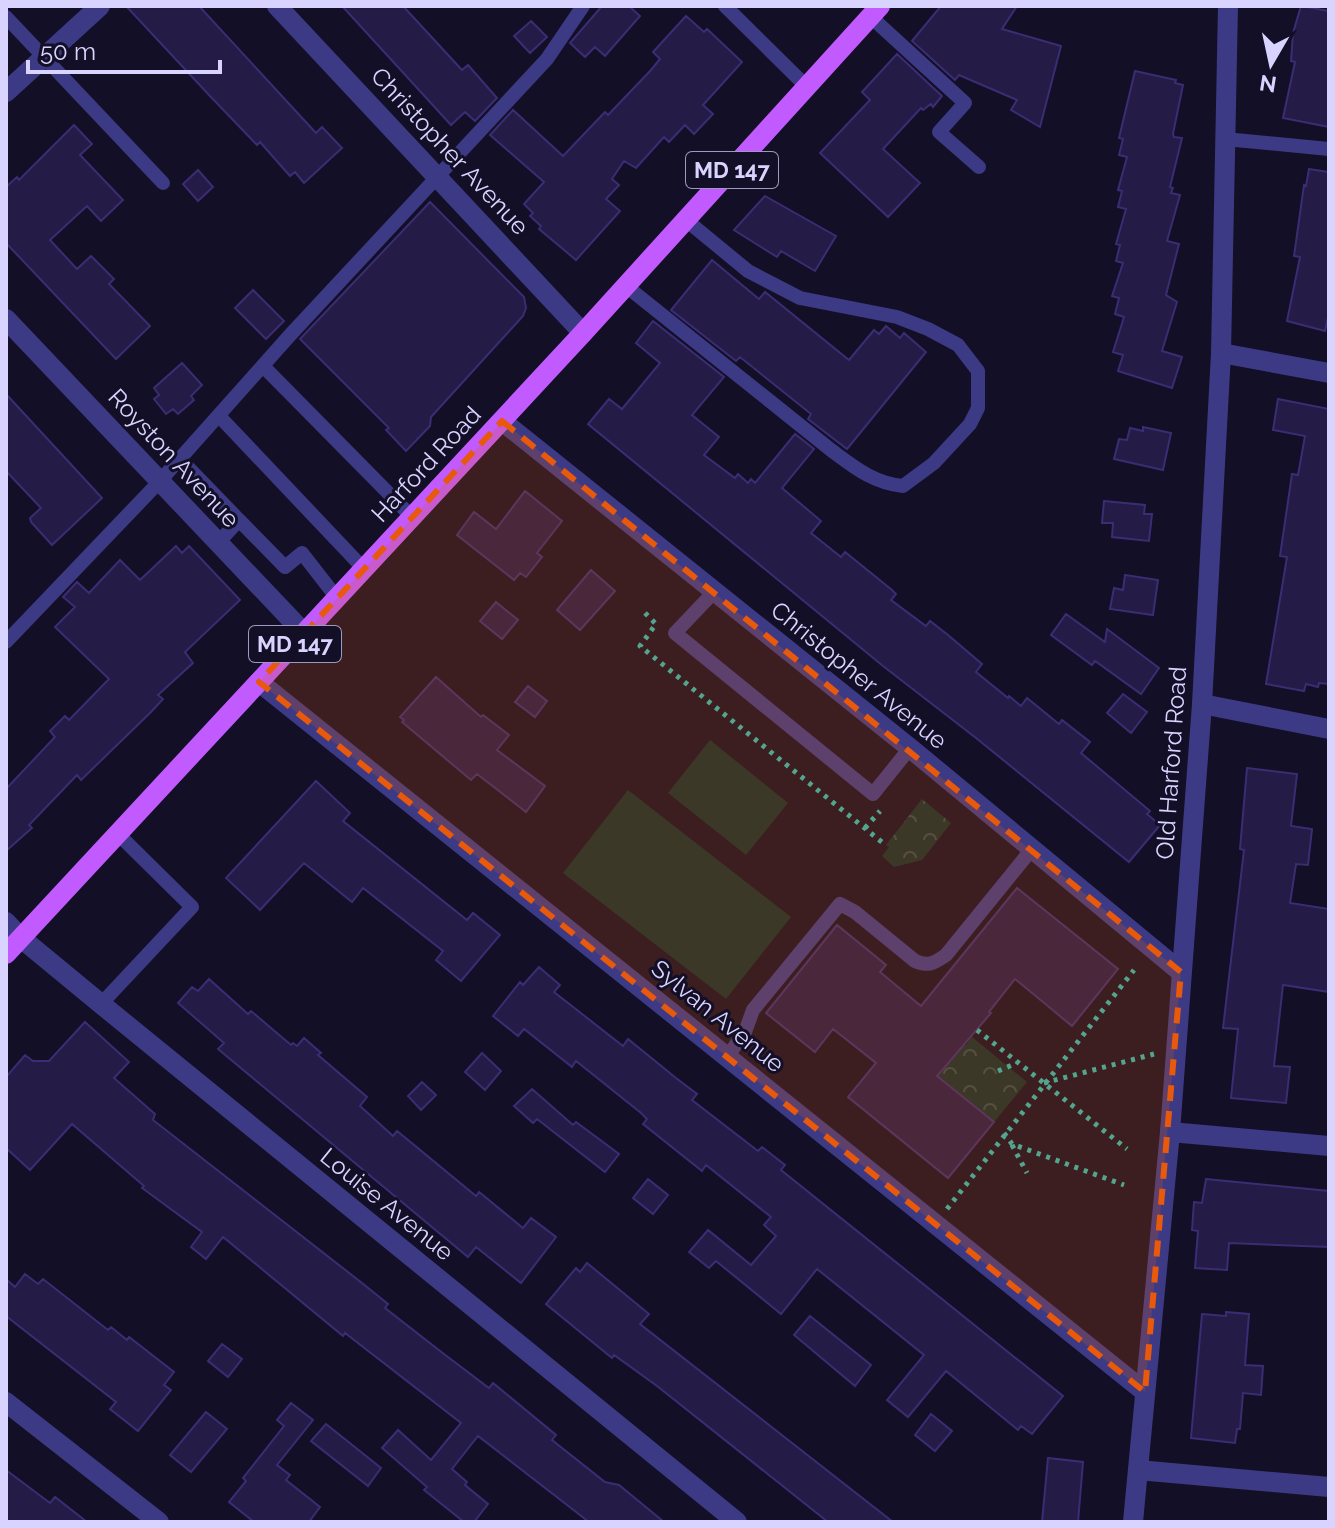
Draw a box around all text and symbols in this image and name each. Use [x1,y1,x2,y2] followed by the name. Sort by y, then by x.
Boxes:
[28,24,220,74] scale bar
[1231,24,1311,104] north arrow
[40,37,96,66] text: 50 m
[365,61,535,241] street label: Christopher Avenue
[1258,70,1278,98] text: N
[686,152,778,188] road number: MD 147
[102,383,246,533] street label: Royston Avenue
[365,400,487,528] street label: Harford Road
[765,595,953,755] street label: Christopher Avenue
[249,626,341,662] road number: MD 147
[1150,666,1192,860] street label: Old Harford Road
[646,954,790,1078] street label: Sylvan Avenue
[315,1142,459,1266] street label: Louise Avenue

